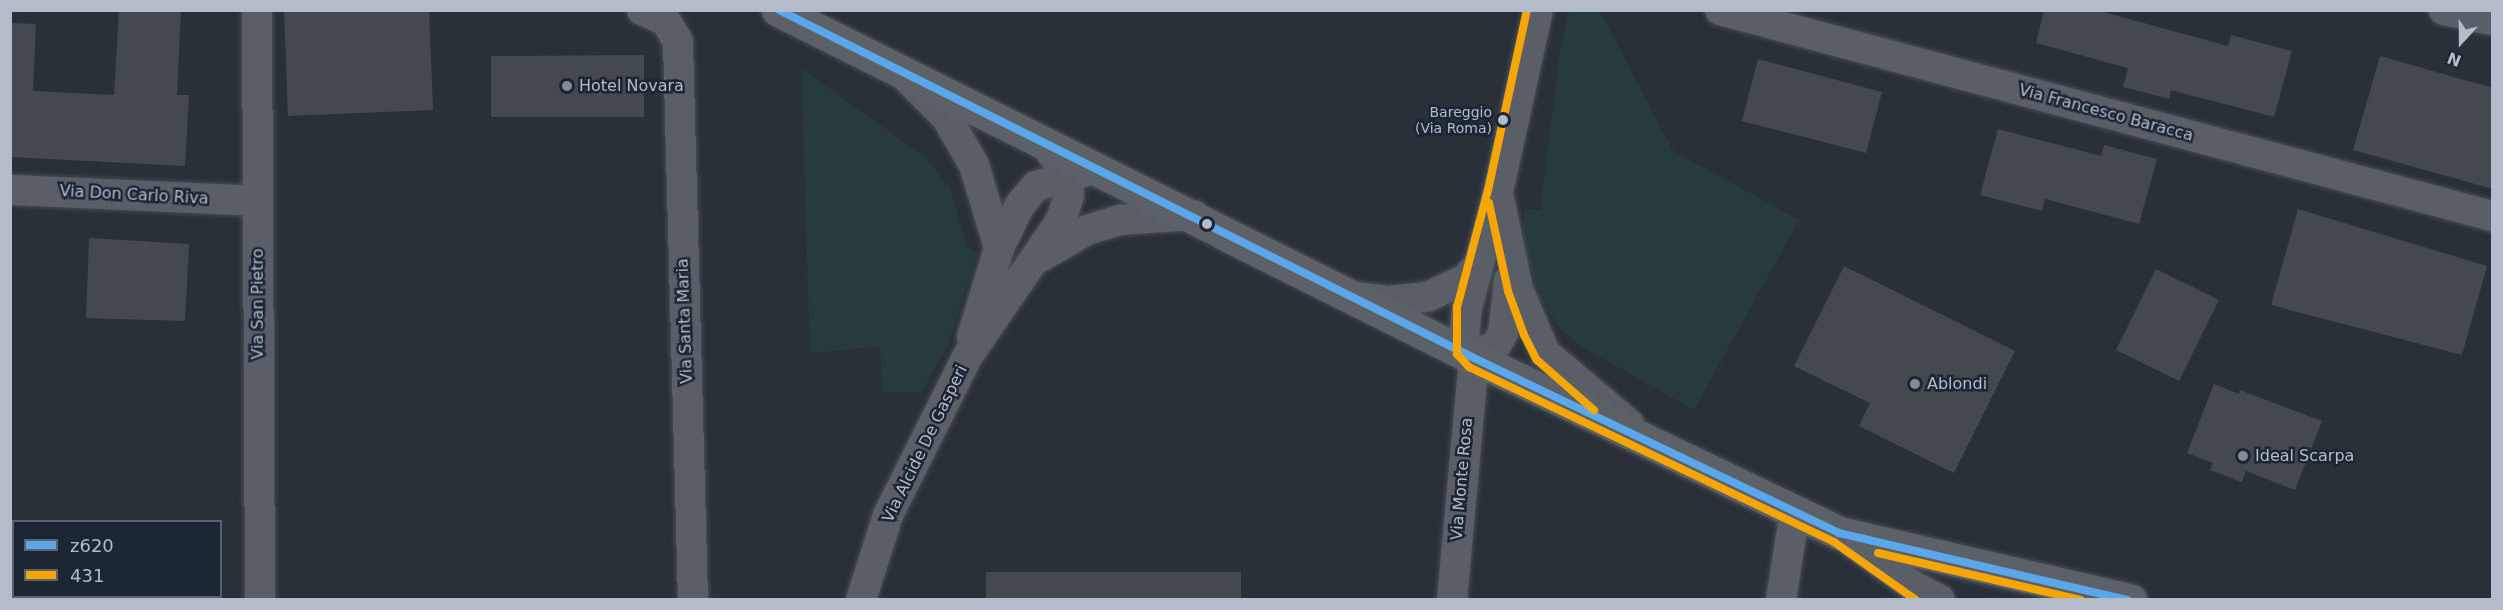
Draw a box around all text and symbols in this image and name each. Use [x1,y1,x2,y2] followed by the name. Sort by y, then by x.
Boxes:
[2431,12,2491,72] north arrow
[2445,48,2464,71] text: N
[579,76,684,96] place label: Hotel Novara
[560,79,574,93] marker: Hotel Novara
[2017,80,2195,146] street label: Via Francesco Baracca
[1415,104,1492,136] place label: Bareggio (Via Roma)
[1497,114,1509,126] marker: Bareggio (Via Roma)
[59,182,209,208] street label: Via Don Carlo Riva
[1201,218,1213,230] unlabelled marker
[248,249,268,359] street label: Via San Pietro
[673,258,697,384] street label: Via Santa Maria
[879,362,971,526] street label: Via Alcide De Gasperi
[1927,374,1987,394] place label: Ablondi
[1908,377,1922,391] marker: Ablondi
[1447,417,1477,541] street label: Via Monte Rosa
[2255,446,2354,466] place label: Ideal Scarpa
[2236,449,2250,463] marker: Ideal Scarpa
[12,520,222,598] legend
[70,535,114,556] text: z620
[70,565,104,586] text: 431

